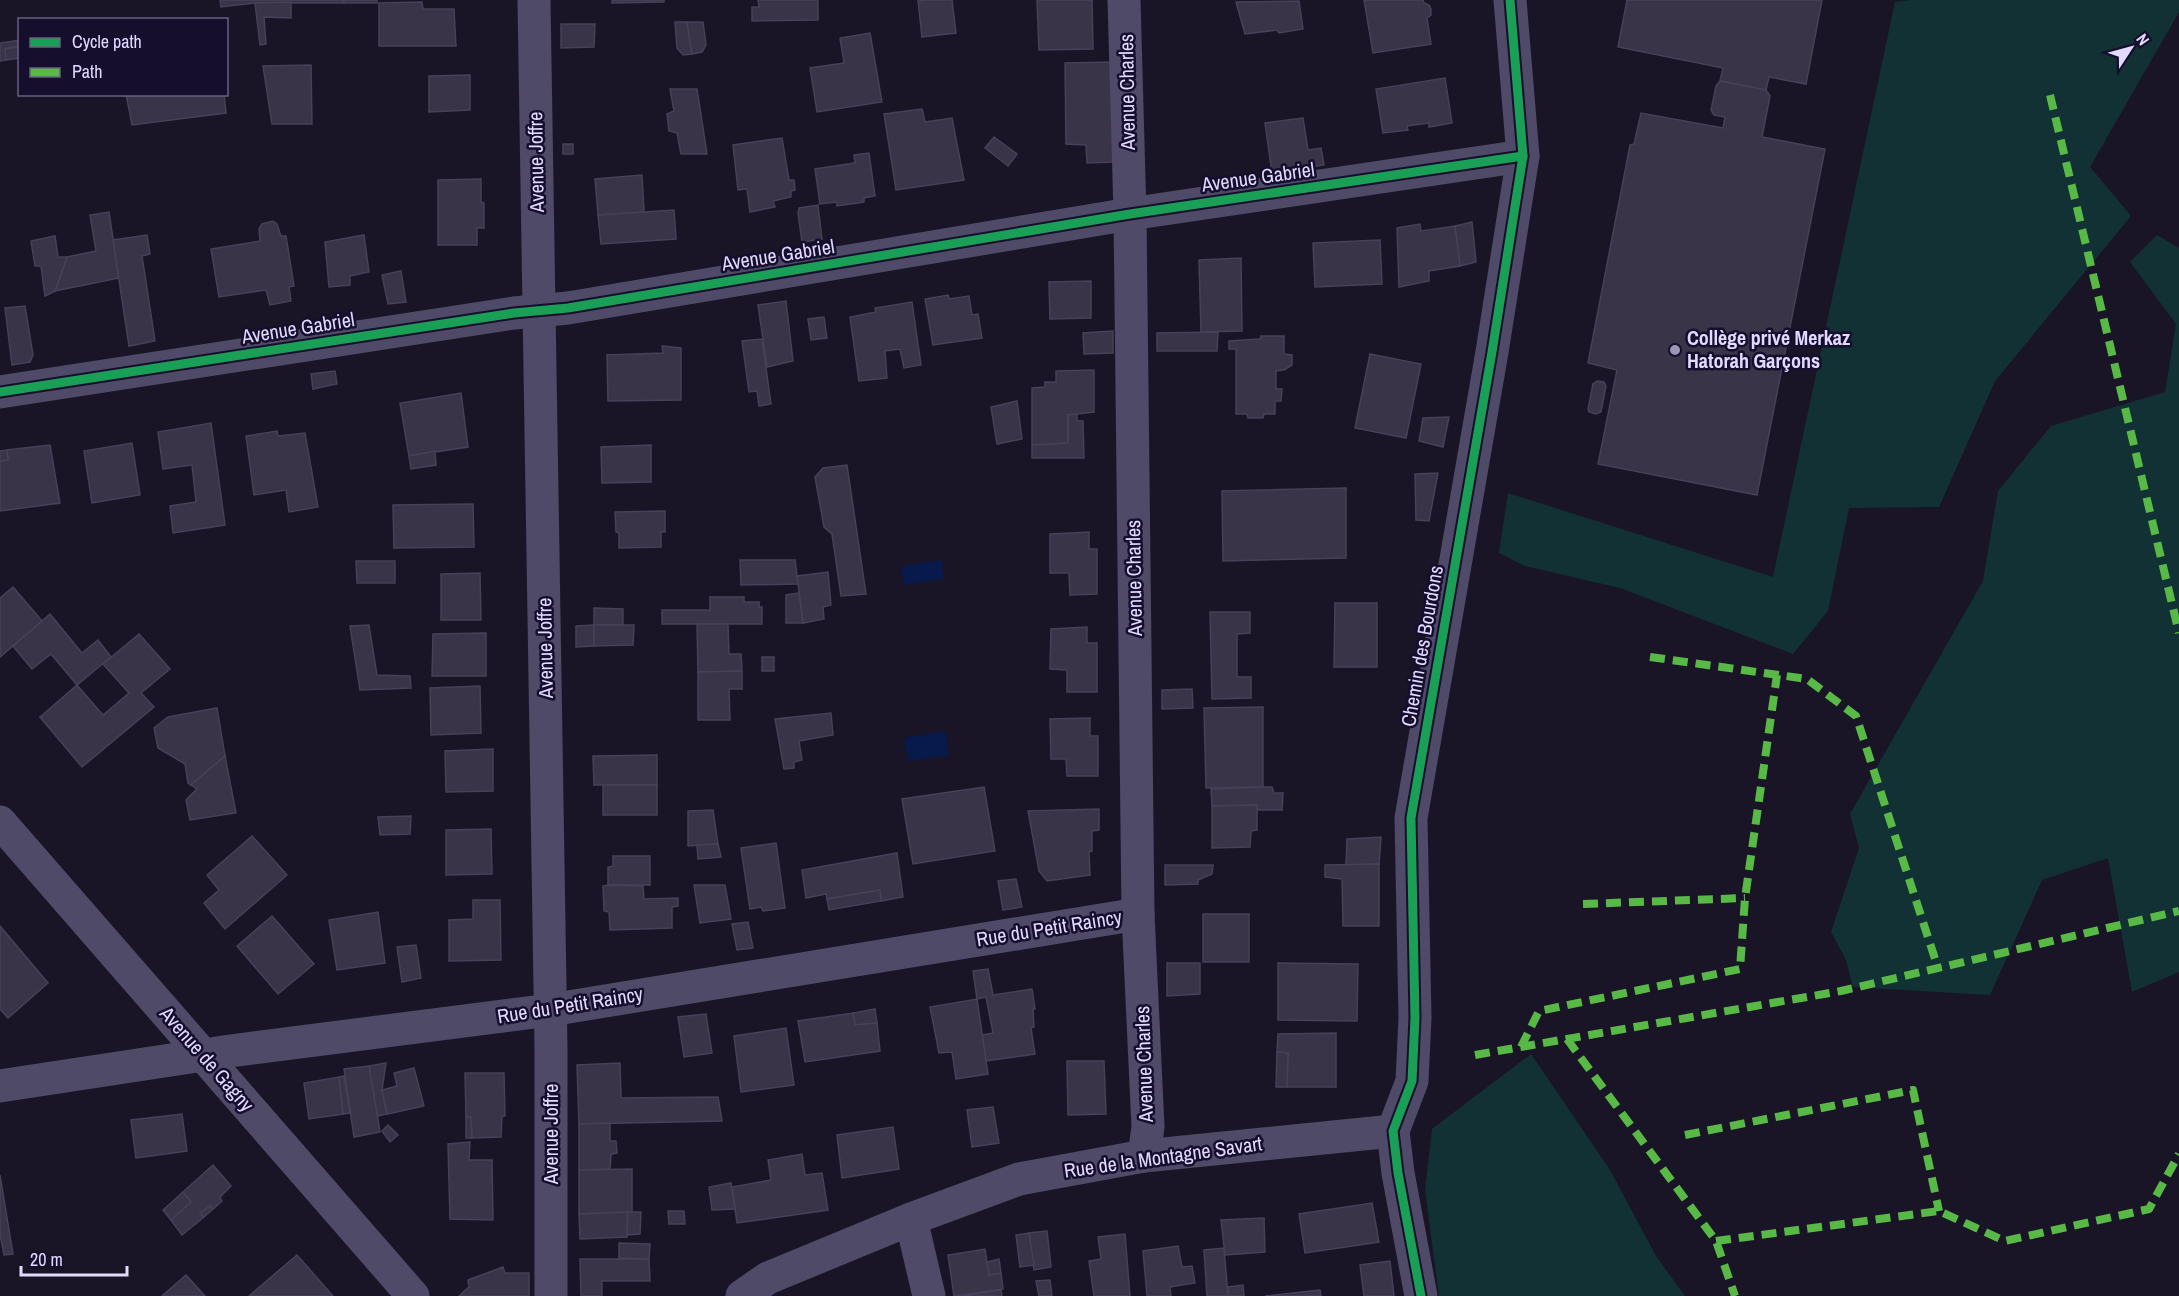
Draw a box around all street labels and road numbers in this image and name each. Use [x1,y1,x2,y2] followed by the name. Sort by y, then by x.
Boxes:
[1112,34,1141,151] street label: Avenue Charles
[521,111,550,214] street label: Avenue Joffre
[1199,155,1316,198] street label: Avenue Gabriel
[719,232,836,277] street label: Avenue Gabriel
[239,305,356,350] street label: Avenue Gabriel
[1119,520,1148,637] street label: Avenue Charles
[1394,563,1449,729] street label: Chemin des Bourdons
[530,597,559,700] street label: Avenue Joffre
[974,903,1124,952] street label: Rue du Petit Raincy
[495,980,645,1029] street label: Rue du Petit Raincy
[154,1000,261,1118] street label: Avenue de Gagny
[1128,1005,1159,1124] street label: Avenue Charles
[537,1084,564,1185] street label: Avenue Joffre
[1062,1129,1264,1184] street label: Rue de la Montagne Savart

